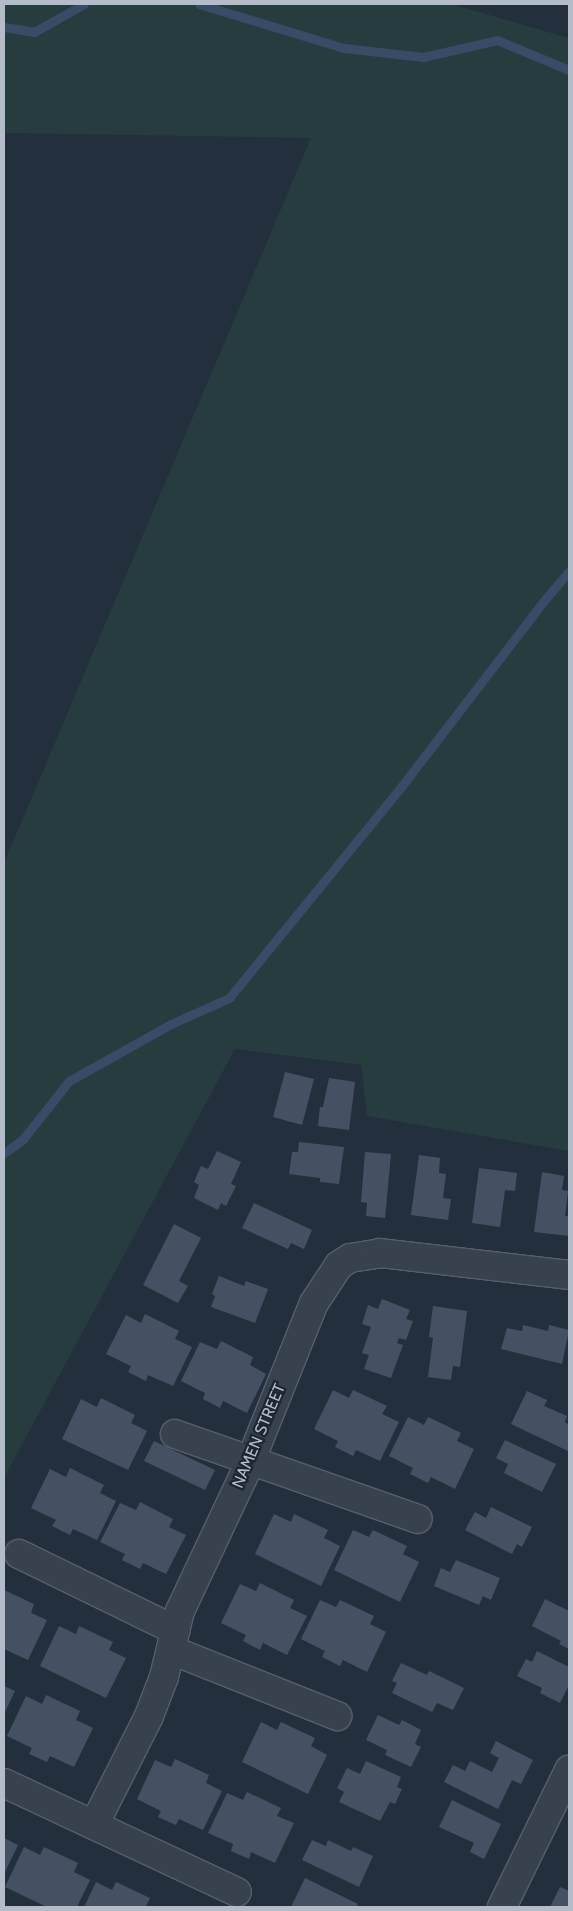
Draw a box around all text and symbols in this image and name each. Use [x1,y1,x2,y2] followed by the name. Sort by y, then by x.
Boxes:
[228,1381,290,1491] street label: NAMEN STREET

